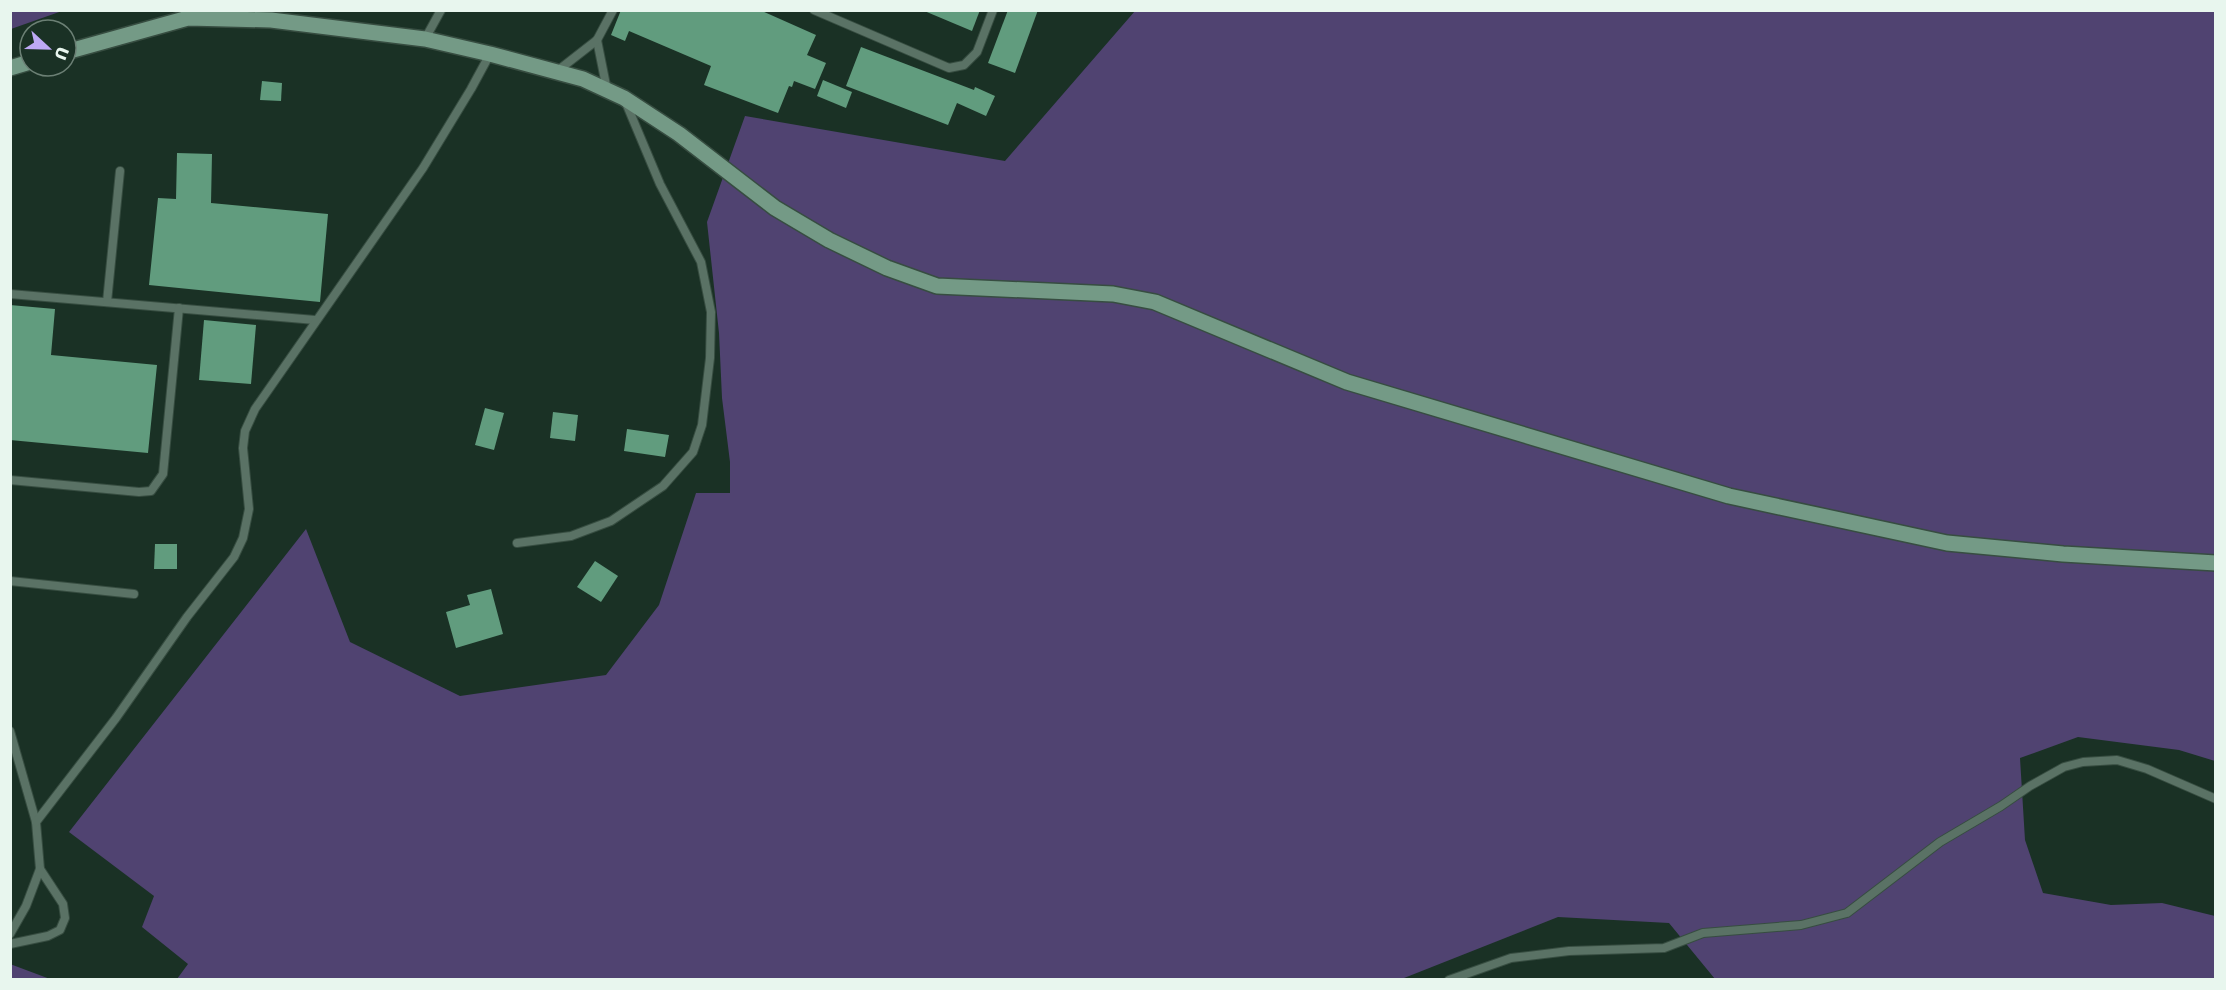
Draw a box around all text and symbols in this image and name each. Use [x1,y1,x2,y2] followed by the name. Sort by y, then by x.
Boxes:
[18,18,78,78] north arrow
[50,44,73,63] text: U

